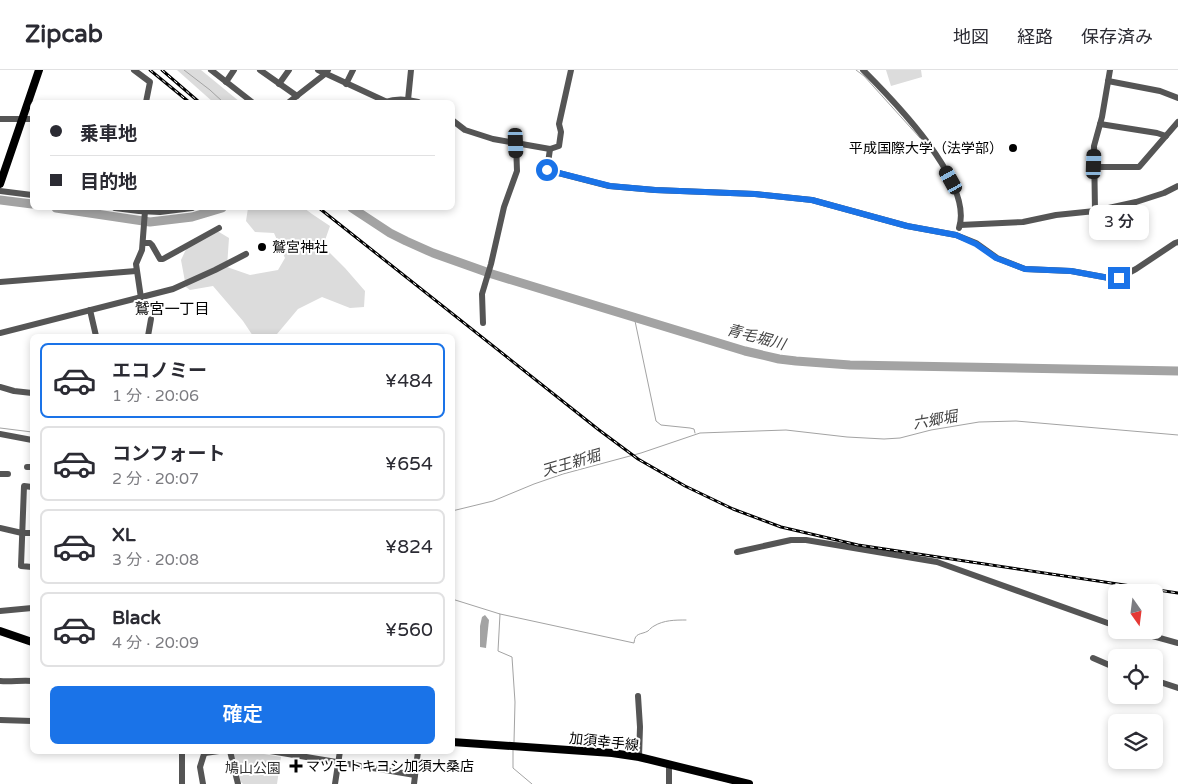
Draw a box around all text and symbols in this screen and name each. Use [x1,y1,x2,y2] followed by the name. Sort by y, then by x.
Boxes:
[25,20,103,49] text: Zipcab
[953,26,989,48] text: 地図
[1017,26,1053,48] text: 経路
[1081,26,1153,48] text: 保存済み
[80,123,137,145] text: 乗車地
[507,128,524,158] car
[849,140,1003,157] place label: 平成国際大学（法学部）
[1007,142,1019,154] marker: 平成国際大学（法学部）
[1085,149,1102,179] car
[536,159,558,181] route start
[937,163,964,197] car
[80,171,137,193] text: 目的地
[1089,206,1149,240] callout: 3 分
[1104,212,1134,232] text: 3 分
[272,239,328,256] place label: 鷲宮神社
[256,241,268,253] marker: 鷲宮神社
[1108,267,1130,289] route end
[134,300,210,318] district label: 鷲宮一丁目
[725,321,789,354] water label: 青毛堀川
[52,358,97,403] icon: car
[112,360,207,382] text: エコノミー
[385,370,433,392] text: ¥484
[112,386,199,406] text: 1 分 · 20:06
[911,407,961,433] water label: 六郷堀
[52,441,97,486] icon: car
[112,443,225,465] text: コンフォート
[540,446,604,480] water label: 天王新堀
[385,453,433,475] text: ¥654
[112,469,199,489] text: 2 分 · 20:07
[52,524,97,569] icon: car
[112,524,136,546] text: XL
[385,536,433,558] text: ¥824
[112,550,199,570] text: 3 分 · 20:08
[1108,584,1162,639] north arrow
[1108,584,1163,769] map controls
[52,607,97,652] icon: car
[112,607,161,629] text: Black
[385,619,433,641] text: ¥560
[112,633,199,653] text: 4 分 · 20:09
[1108,649,1163,704] button: locate
[50,686,435,744] button: 確定
[1108,714,1163,769] button: layers
[568,730,640,754] street label: 加須幸手線
[306,758,474,775] place label: マツモトキヨシ加須大桑店
[225,760,281,777] park label: 鳩山公園
[290,760,302,772] marker: マツモトキヨシ加須大桑店

